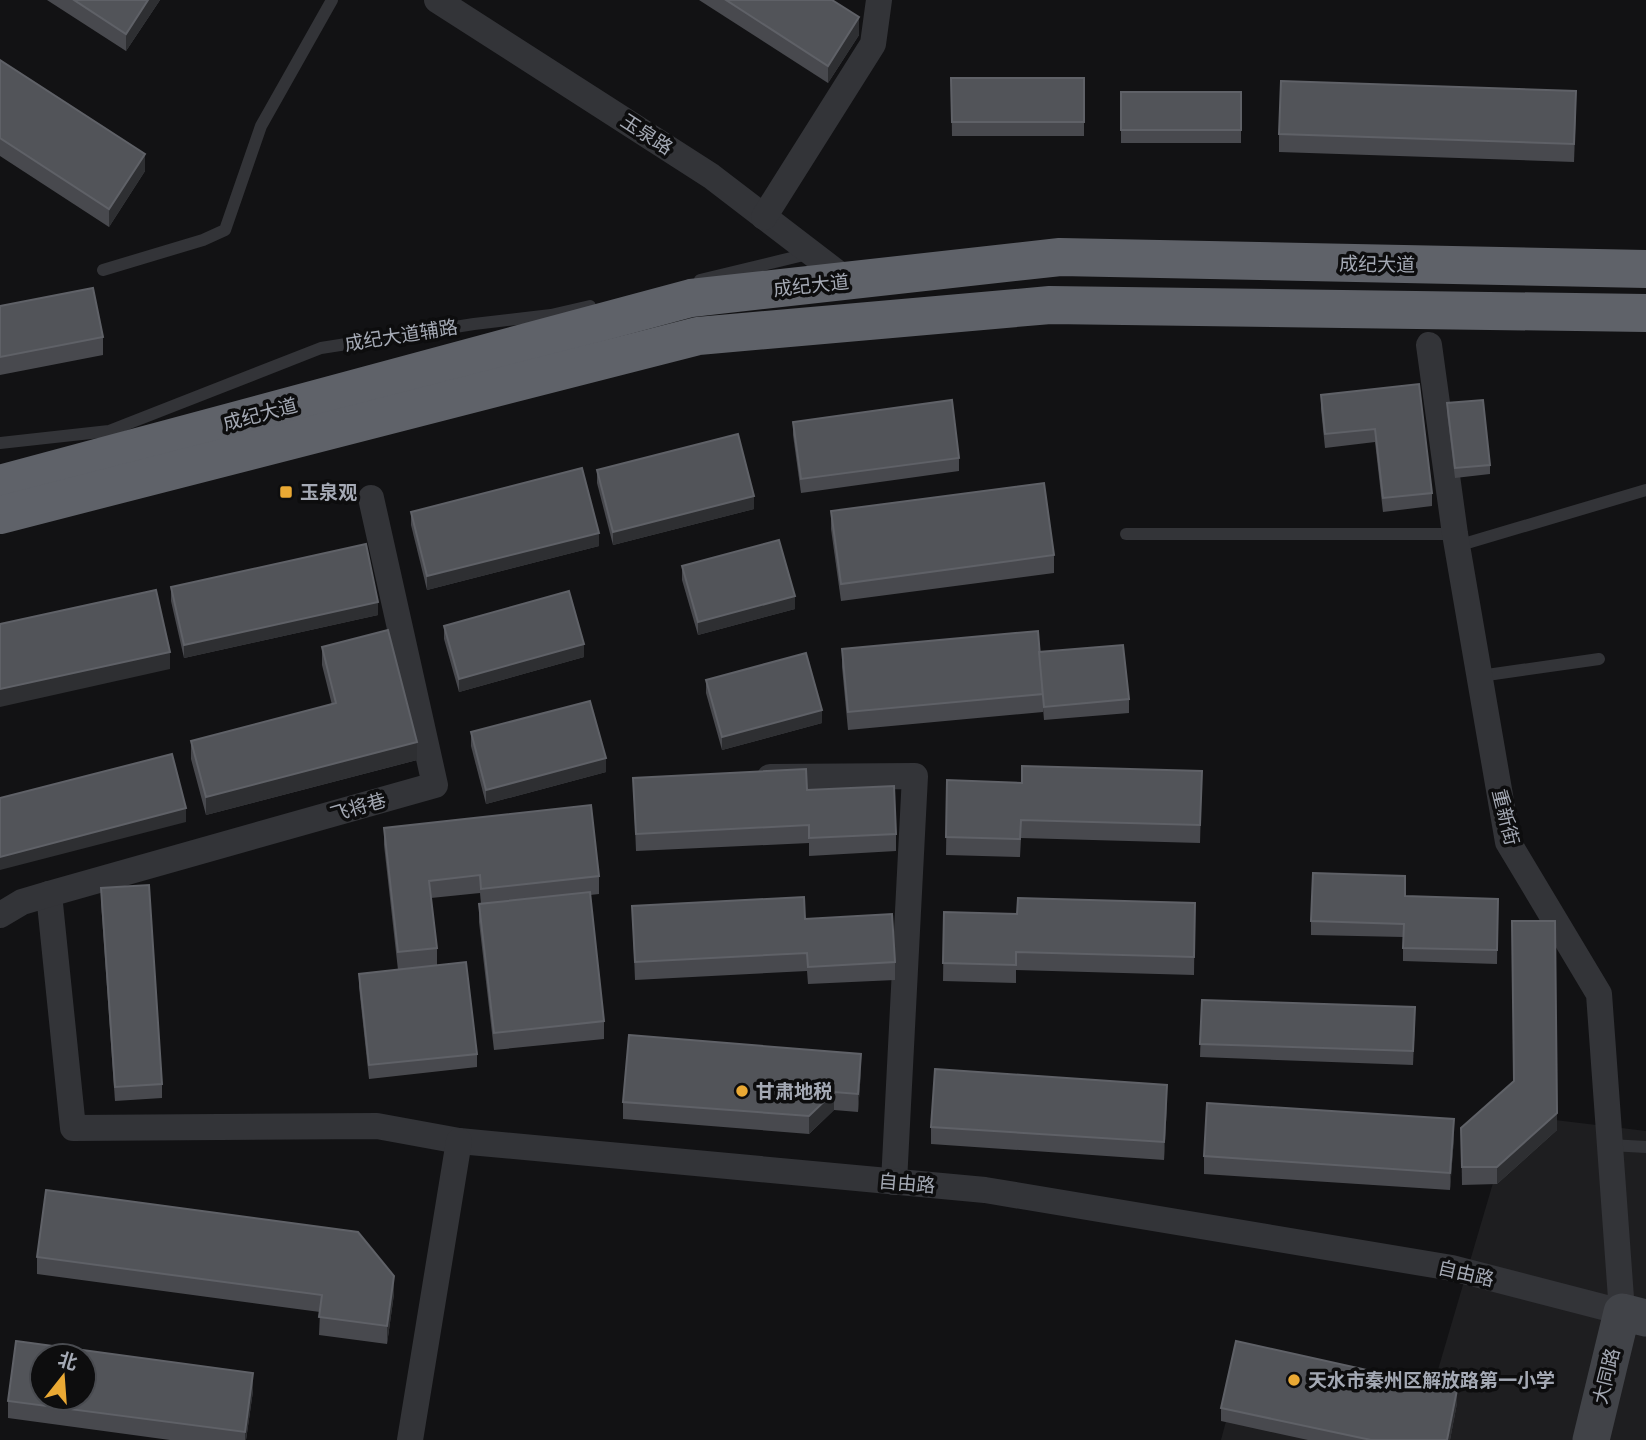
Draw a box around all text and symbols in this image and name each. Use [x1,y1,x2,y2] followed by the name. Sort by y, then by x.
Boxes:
[617,108,677,160] street label: 玉泉路
[1339,251,1415,277] street label: 成纪大道
[772,269,850,301] street label: 成纪大道
[343,314,459,356] street label: 成纪大道辅路
[220,393,300,435] street label: 成纪大道
[300,480,357,504] place label: 玉泉观
[278,484,294,500] marker: 玉泉观
[1487,786,1525,848] street label: 重新街
[327,788,389,826] street label: 飞将巷
[756,1079,833,1103] place label: 甘肃地税
[734,1083,750,1099] marker: 甘肃地税
[878,1169,936,1197] street label: 自由路
[1436,1255,1496,1291] street label: 自由路
[28,1342,98,1412] north arrow
[1587,1345,1625,1407] street label: 大同路
[55,1346,81,1375] text: 北
[1308,1368,1555,1392] place label: 天水市秦州区解放路第一小学
[1286,1372,1302,1388] marker: 天水市秦州区解放路第一小学

